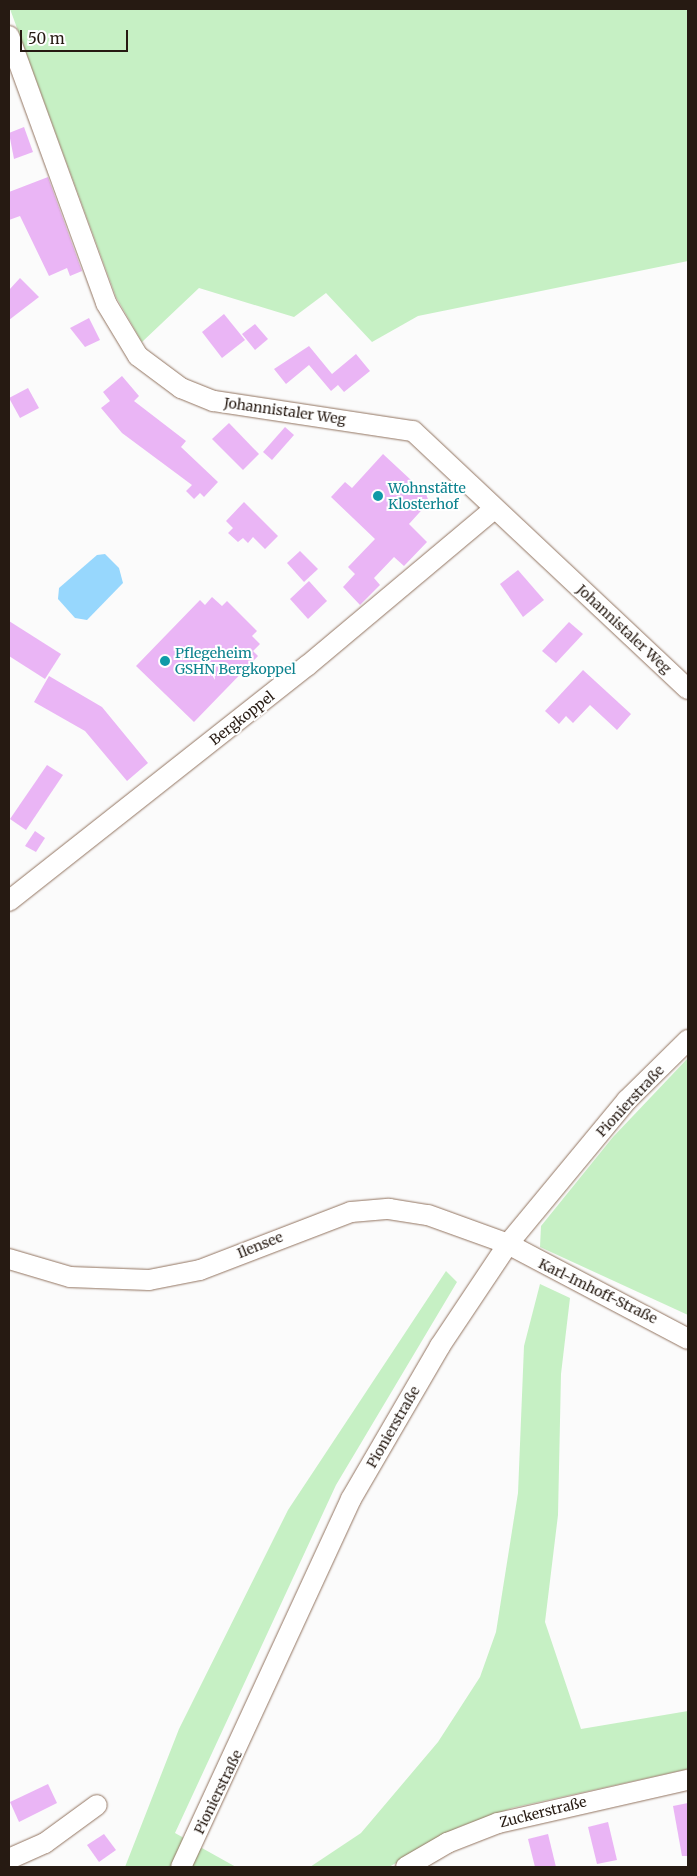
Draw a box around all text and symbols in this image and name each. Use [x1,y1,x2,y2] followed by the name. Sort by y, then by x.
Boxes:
[22,20,130,52] scale bar
[28,29,65,48] text: 50 m
[223,394,347,428] street label: Johannistaler Weg
[388,480,466,512] place label: Wohnstätte Klosterhof
[372,490,384,502] marker: Wohnstätte Klosterhof
[573,581,675,677] street label: Johannistaler Weg
[175,645,296,678] place label: Pflegeheim GSHN Bergkoppel
[159,655,171,667] marker: Pflegeheim GSHN Bergkoppel
[206,688,278,748] street label: Bergkoppel
[593,1062,667,1140] street label: Pionierstraße
[235,1228,285,1262] street label: Ilensee
[536,1255,660,1327] street label: Karl-Imhoff-Straße
[363,1383,423,1471] street label: Pionierstraße
[190,1747,246,1837] street label: Pionierstraße
[498,1793,588,1831] street label: Zuckerstraße

